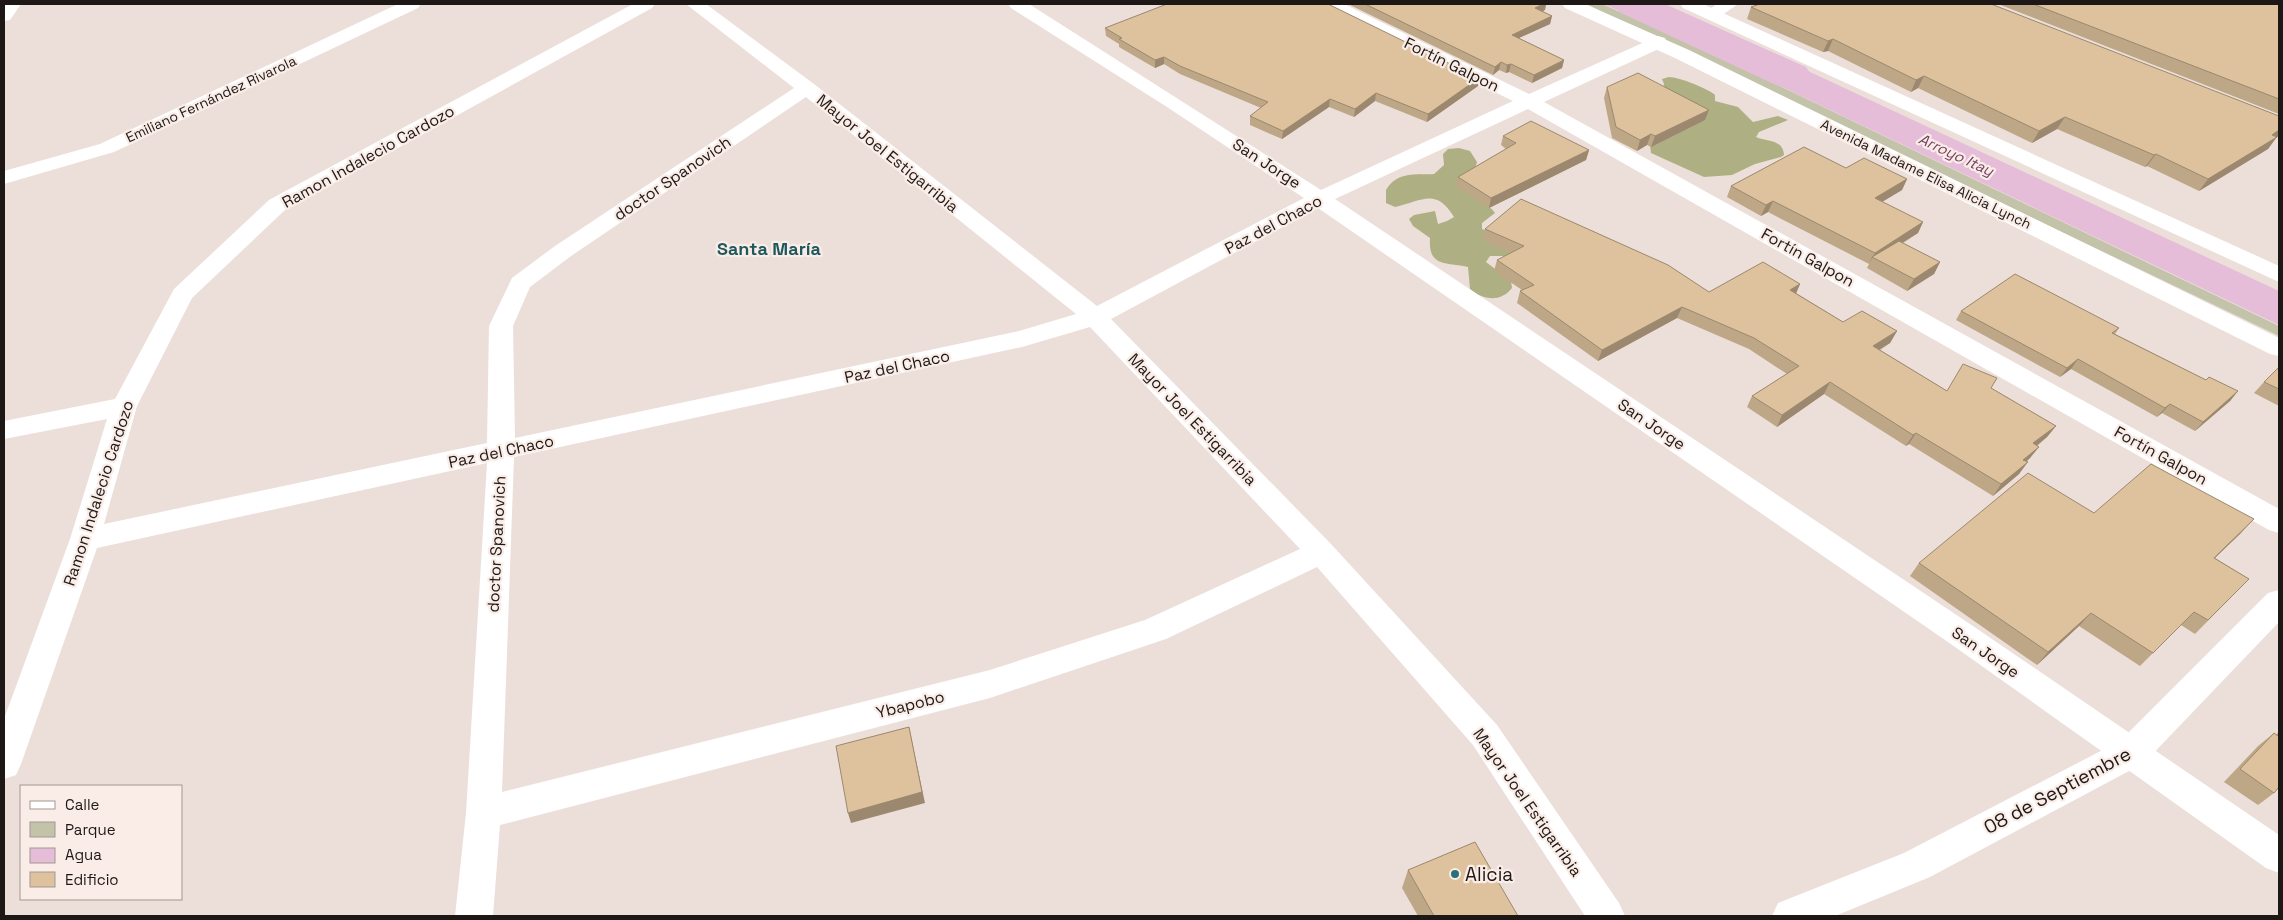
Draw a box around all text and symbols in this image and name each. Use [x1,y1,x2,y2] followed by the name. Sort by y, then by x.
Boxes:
[1401,32,1503,97] street label: Fortín Galpon
[123,52,299,146] street label: Emiliano Fernández Rivarola
[812,90,963,217] street label: Mayor Joel Estigarribia
[278,100,458,213] street label: Ramon Indalecio Cardozo
[1818,115,2034,233] street label: Avenida Madame Elisa Alicia Lynch
[1916,129,1997,180] water label: Arroyo Itay
[610,131,735,225] street label: doctor Spanovich
[1229,134,1305,193] street label: San Jorge
[1221,190,1326,259] street label: Paz del Chaco
[1757,223,1858,292] street label: Fortín Galpon
[717,237,822,260] district label: Santa María
[842,345,952,388] street label: Paz del Chaco
[1124,349,1262,490] street label: Mayor Joel Estigarribia
[1614,394,1690,455] street label: San Jorge
[59,398,138,589] street label: Ramon Indalecio Cardozo
[2110,421,2211,490] street label: Fortín Galpon
[446,430,556,473] street label: Paz del Chaco
[482,475,511,613] street label: doctor Spanovich
[1948,622,2024,683] street label: San Jorge
[874,686,946,723] street label: Ybapobo
[1468,724,1587,881] street label: Mayor Joel Estigarribia
[1979,741,2135,840] street label: 08 de Septiembre
[20,785,182,900] legend
[65,795,100,814] text: Calle
[65,820,116,839] text: Parque
[65,845,102,864] text: Agua
[1465,862,1513,887] place label: Alicia
[1449,868,1461,880] marker: Alicia
[65,870,119,889] text: Edificio

